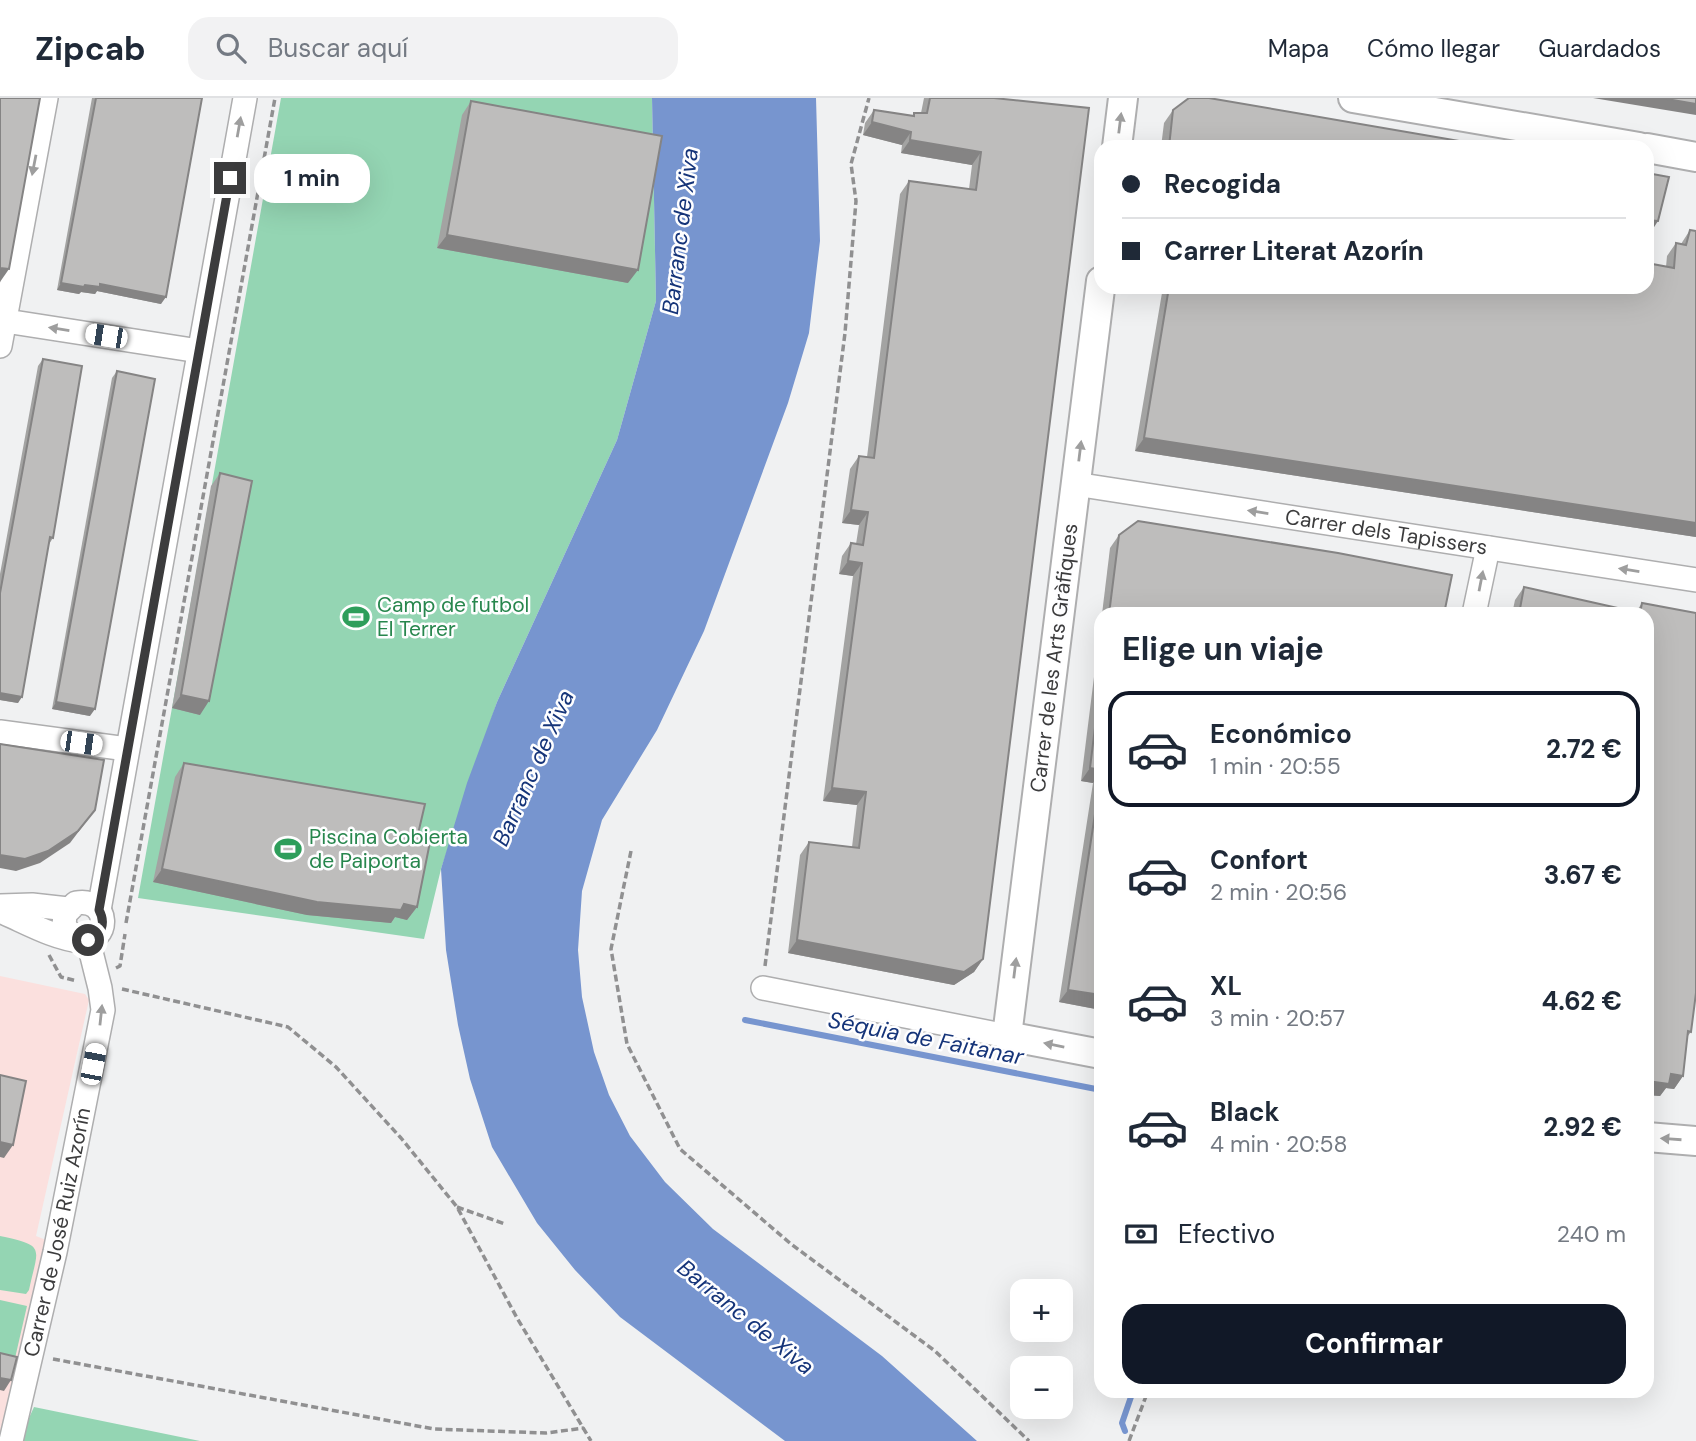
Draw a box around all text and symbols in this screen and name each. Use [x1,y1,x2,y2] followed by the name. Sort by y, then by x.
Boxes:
[188,17,678,80] search box
[35,27,146,70] text: Zipcab
[212,29,250,67] icon: search
[268,31,408,65] text: Buscar aquí
[1268,33,1329,64] text: Mapa
[1367,33,1500,64] text: Cómo llegar
[1538,33,1661,64] text: Guardados
[1115,111,1126,133] one-way arrow
[234,116,245,138] one-way arrow
[655,146,705,316] water label: Barranc de Xiva
[28,154,39,176] one-way arrow
[254,154,370,202] callout: 1 min
[214,162,246,194] route end
[284,163,340,193] text: 1 min
[1164,167,1281,201] text: Recogida
[1164,234,1424,268] text: Carrer Literat Azorín
[84,322,129,350] car
[48,323,70,334] one-way arrow
[1074,439,1085,461] one-way arrow
[1283,503,1489,562] street label: Carrer dels Tapissers
[1247,506,1269,517] one-way arrow
[1024,522,1084,794] street label: Carrer de les Arts Gràfiques
[1617,564,1639,575] one-way arrow
[1476,570,1487,592] one-way arrow
[377,591,529,643] place label: Camp de futbol El Terrer
[341,602,371,632] sports icon: Camp de futbol El Terrer
[1122,628,1324,670] text: Elige un viaje
[485,685,581,851] water label: Barranc de Xiva
[1210,717,1352,751] text: Económico
[1126,718,1189,781] icon: car
[59,730,104,756] car
[1546,732,1622,766] text: 2.72 €
[1210,751,1341,781] text: 1 min · 20:55
[309,823,468,875] place label: Piscina Cobierta de Paiporta
[273,834,303,864] sports icon: Piscina Cobierta de Paiporta
[1210,843,1308,877] text: Confort
[1126,844,1189,907] icon: car
[1544,858,1622,892] text: 3.67 €
[1210,877,1347,907] text: 2 min · 20:56
[72,924,104,956] route start
[1009,957,1020,979] one-way arrow
[1210,969,1242,1003] text: XL
[1126,970,1189,1033] icon: car
[1541,984,1622,1018] text: 4.62 €
[1210,1003,1345,1033] text: 3 min · 20:57
[96,1004,107,1026] one-way arrow
[826,1004,1028,1072] water label: Séquia de Faitanar
[1043,1040,1065,1051] one-way arrow
[79,1041,108,1087] car
[1210,1095,1280,1129] text: Black
[1126,1096,1189,1159] icon: car
[17,1105,97,1359] street label: Carrer de José Ruiz Azorín
[1543,1110,1622,1144] text: 2.92 €
[1210,1129,1348,1159] text: 4 min · 20:58
[1660,1133,1682,1144] one-way arrow
[1122,1215,1160,1253] icon: cash
[1178,1217,1275,1251] text: Efectivo
[1557,1219,1626,1249] text: 240 m
[671,1253,821,1381] water label: Barranc de Xiva
[1010,1279,1073,1419] map controls
[1010,1279,1073,1342] button: +
[1122,1304,1626,1384] button: Confirmar
[1010,1356,1073,1419] button: −

